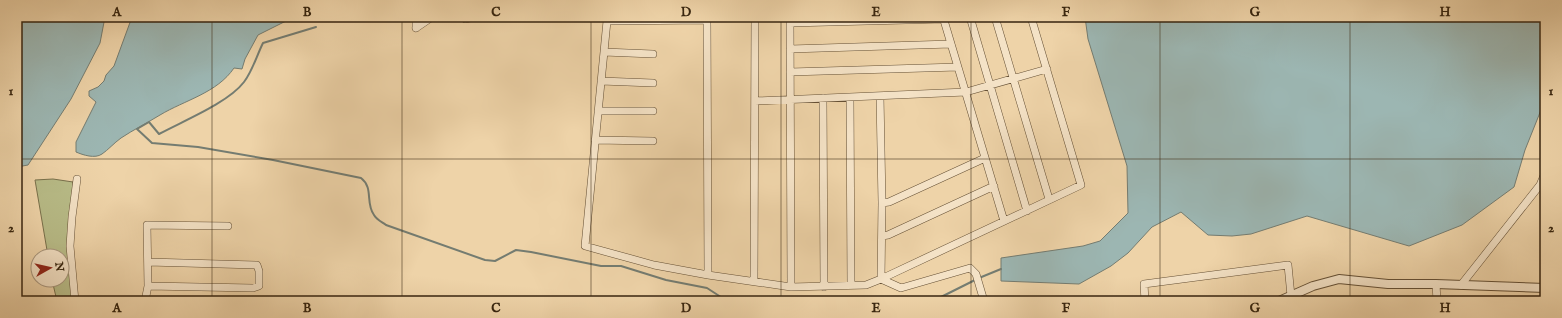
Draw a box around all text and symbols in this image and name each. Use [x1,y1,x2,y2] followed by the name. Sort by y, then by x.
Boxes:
[112,4,123,21] text: A
[303,4,312,21] text: B
[491,4,501,21] text: C
[681,4,692,21] text: D
[871,4,881,21] text: E
[1062,4,1071,21] text: F
[1250,4,1261,21] text: G
[1439,4,1451,21] text: H
[9,83,14,100] text: 1
[1549,83,1554,100] text: 1
[8,220,14,237] text: 2
[1548,220,1554,237] text: 2
[30,248,70,288] north arrow
[51,260,67,273] text: N
[112,300,123,317] text: A
[303,300,312,317] text: B
[491,300,501,317] text: C
[681,300,692,317] text: D
[871,300,881,317] text: E
[1062,300,1071,317] text: F
[1250,300,1261,317] text: G
[1439,300,1451,317] text: H

